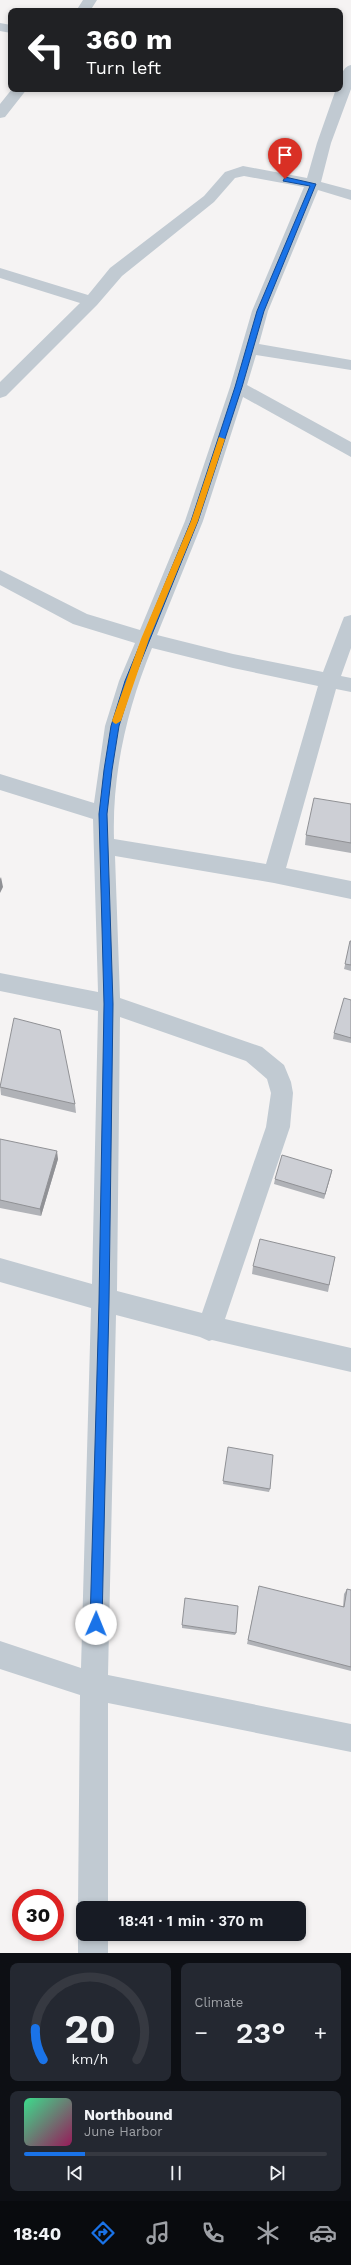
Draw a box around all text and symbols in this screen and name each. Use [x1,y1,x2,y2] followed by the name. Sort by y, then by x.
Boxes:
[86,23,172,56] text: 360 m
[20,24,72,76] icon: left
[86,57,161,78] text: Turn left
[268,138,302,179] pin
[274,144,296,166] icon: arrive
[75,1603,117,1645] position arrow
[12,1889,64,1941] speed limit sign: 30
[118,1912,264,1930] text: 18:41 · 1 min · 370 m
[195,1995,243,2010] text: Climate
[64,2004,116,2053] text: 20
[236,2015,286,2050] text: 23°
[195,2020,208,2045] text: −
[314,2020,327,2045] text: +
[72,2051,109,2067] text: km/h
[84,2106,173,2124] text: Northbound
[84,2124,163,2139] text: June Harbor
[64,2162,86,2184] icon: previous
[165,2162,187,2184] icon: pause
[266,2162,288,2184] icon: next
[89,2219,117,2247] icon: directions
[144,2219,172,2247] icon: music
[199,2219,227,2247] icon: phone
[254,2219,282,2247] icon: climate
[309,2219,337,2247] icon: car
[14,2223,61,2244] text: 18:40

